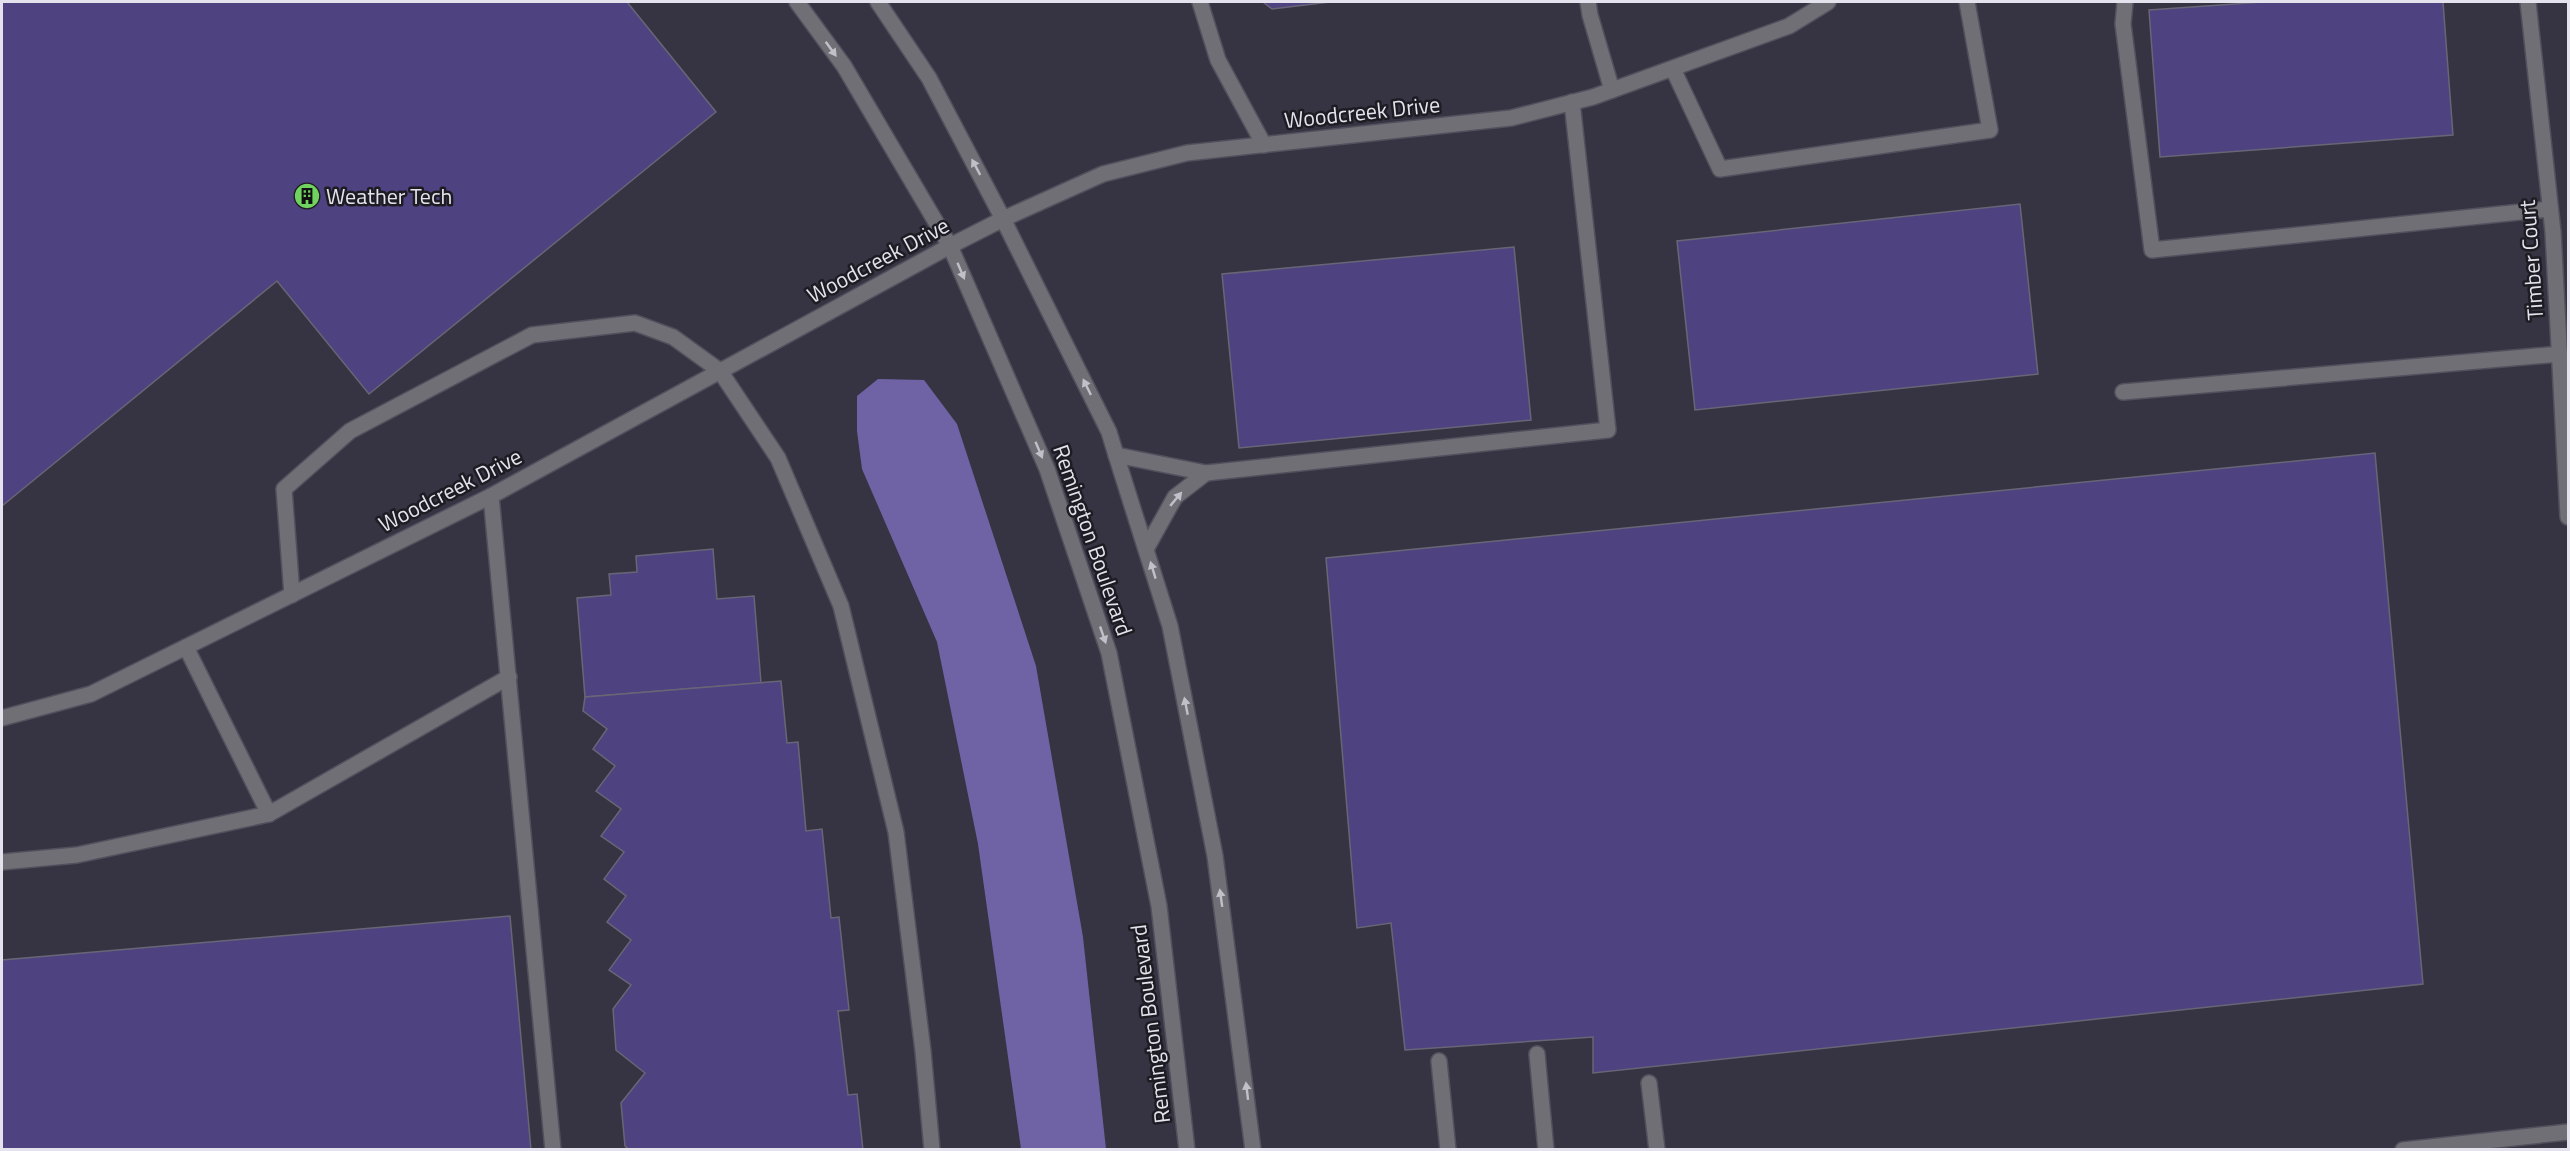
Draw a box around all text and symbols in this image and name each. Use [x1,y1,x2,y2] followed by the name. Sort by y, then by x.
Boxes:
[825,40,837,56] one-way arrow
[1282,87,1442,137] street label: Woodcreek Drive
[971,158,981,175] one-way arrow
[326,179,452,213] place label: Weather Tech
[292,181,322,211] building icon: Weather Tech
[2510,199,2552,321] street label: Timber Court
[801,208,955,312] street label: Woodcreek Drive
[956,263,966,281] one-way arrow
[1082,379,1091,396] one-way arrow
[373,439,527,541] street label: Woodcreek Drive
[1044,440,1142,640] street label: Remington Boulevard
[1034,442,1043,459] one-way arrow
[1170,491,1183,507] one-way arrow
[1148,561,1157,579] one-way arrow
[1098,626,1108,644] one-way arrow
[1181,697,1190,716] one-way arrow
[1216,889,1225,908] one-way arrow
[1121,923,1179,1125] street label: Remington Boulevard
[1242,1082,1251,1101] one-way arrow

